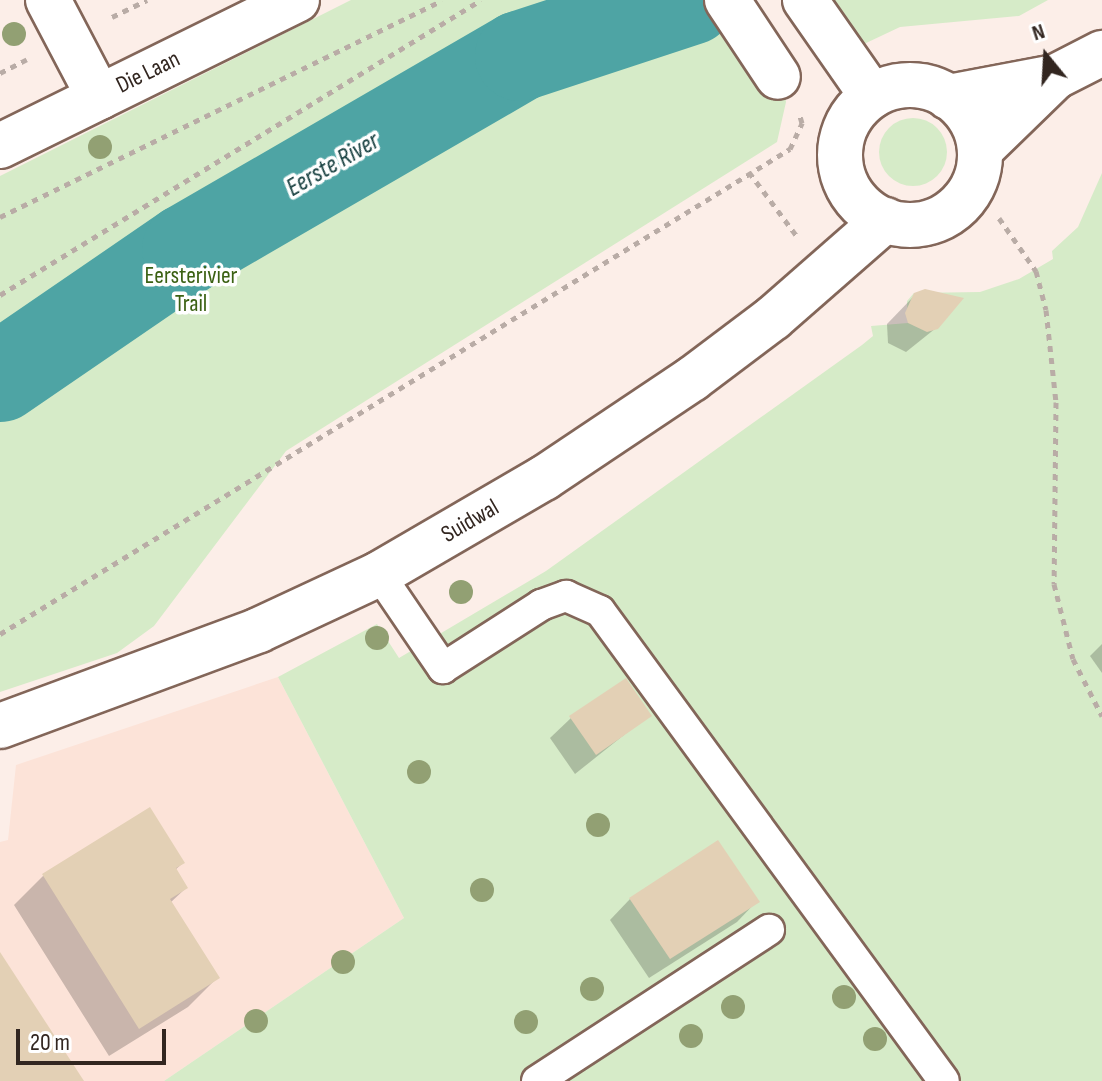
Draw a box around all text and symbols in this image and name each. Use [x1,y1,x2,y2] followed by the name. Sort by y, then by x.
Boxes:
[1006,16,1086,96] north arrow
[1029,18,1048,47] text: N
[111,44,185,100] street label: Die Laan
[281,126,385,204] water label: Eerste River
[145,262,237,318] park label: Eersterivier Trail
[436,493,504,549] street label: Suidwal
[20,1013,170,1063] scale bar
[30,1028,70,1057] text: 20 m

